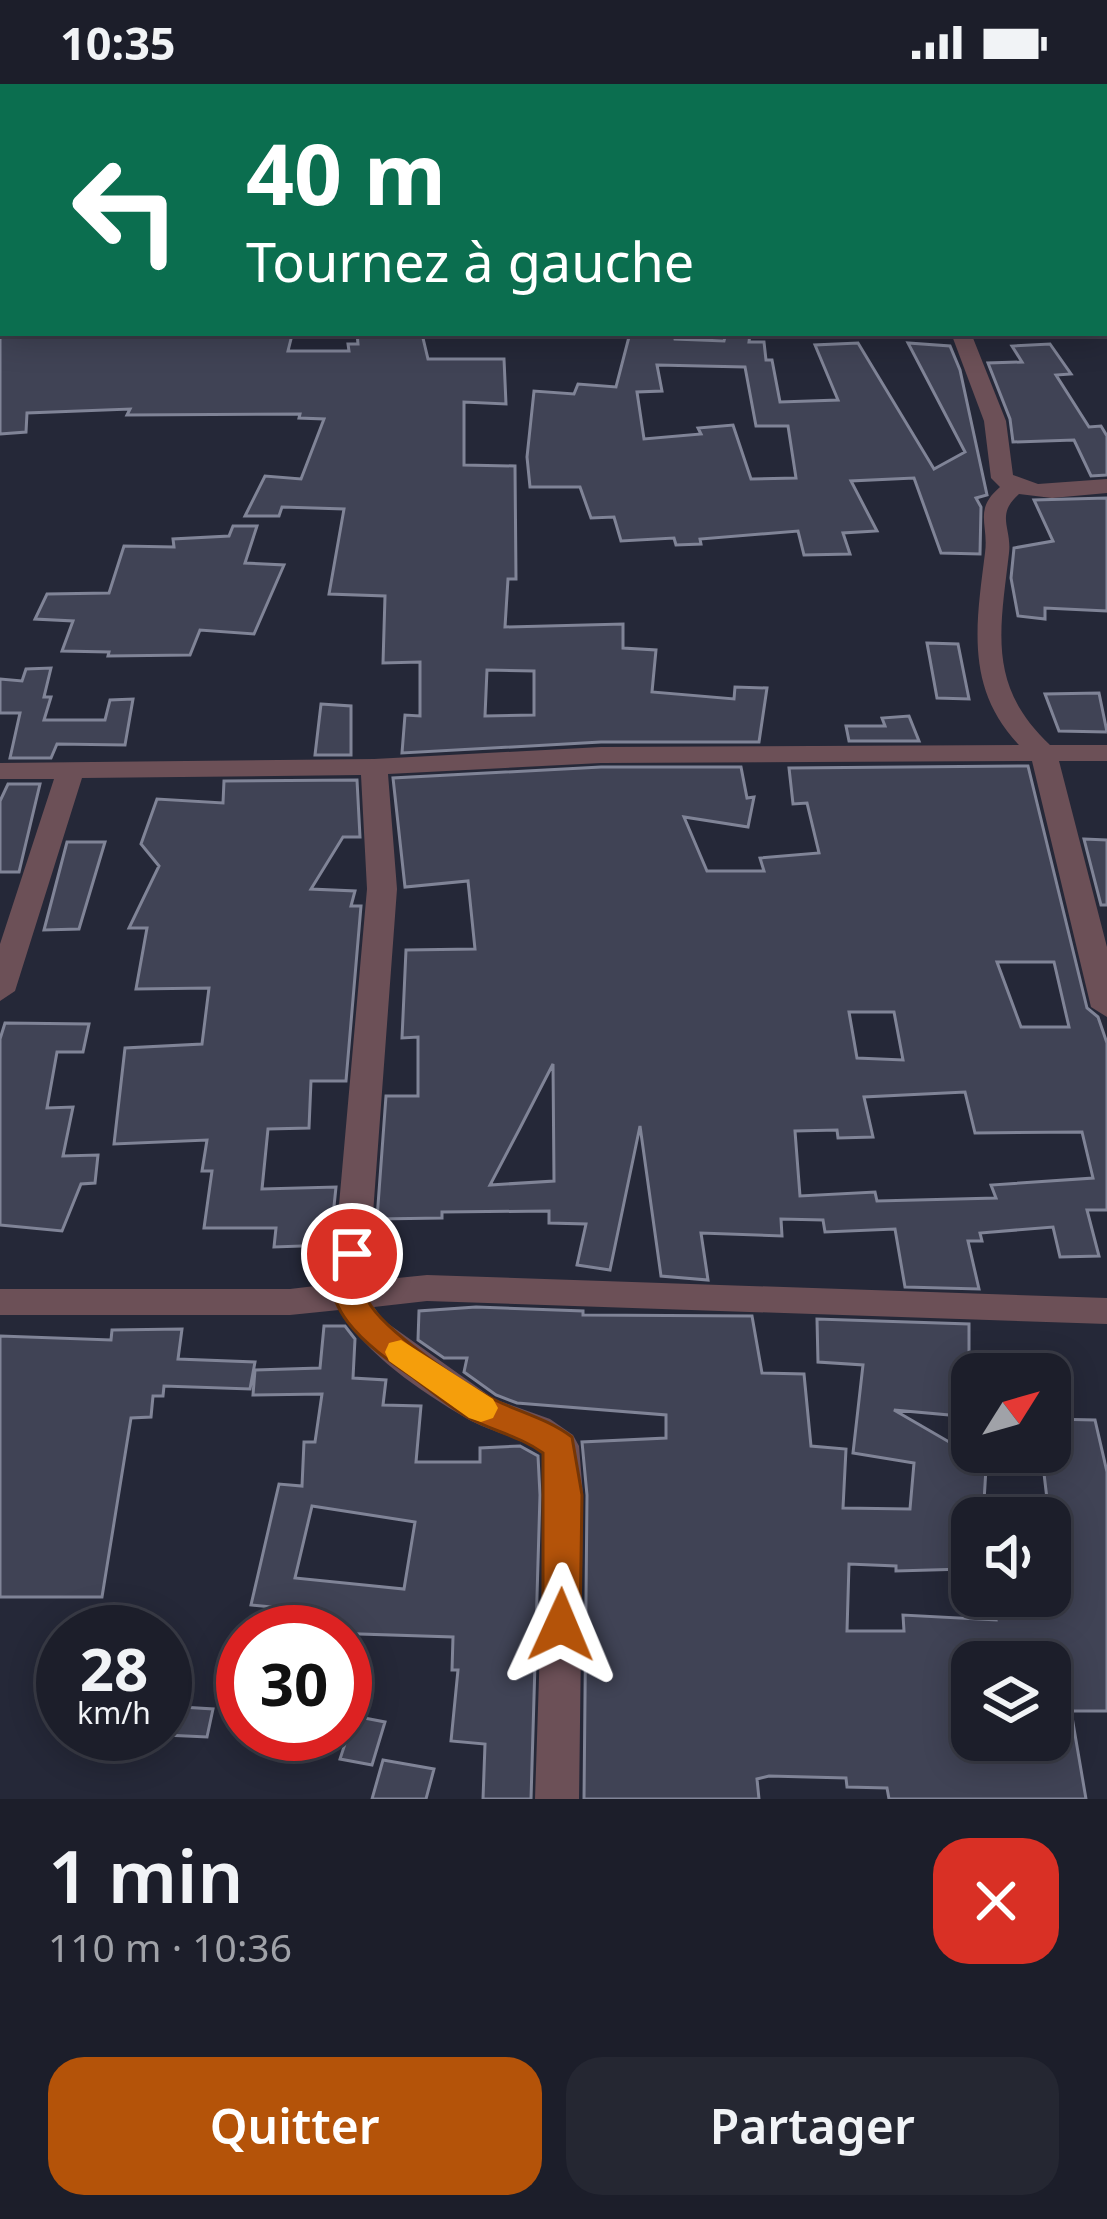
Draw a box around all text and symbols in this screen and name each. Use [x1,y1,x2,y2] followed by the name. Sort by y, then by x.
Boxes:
[60,12,176,73] text: 10:35
[246,115,446,230] text: 40 m
[48,132,204,288] icon: left
[246,224,694,298] text: Tournez à gauche
[301,1203,403,1305] pin
[319,1221,385,1287] icon: arrive
[951,1353,1071,1473] north arrow
[951,1353,1071,1761] map controls
[951,1497,1071,1617] button: sound
[498,1562,624,1688] position arrow
[216,1605,372,1761] speed limit sign: 30
[80,1627,148,1709] text: 28
[951,1641,1071,1761] button: layers
[77,1692,151,1733] text: km/h
[48,1826,243,1924] text: 1 min
[933,1838,1059,1964] button: close
[48,1920,292,1973] text: 110 m · 10:36
[48,2057,542,2195] button: Quitter
[566,2057,1059,2195] button: Partager

